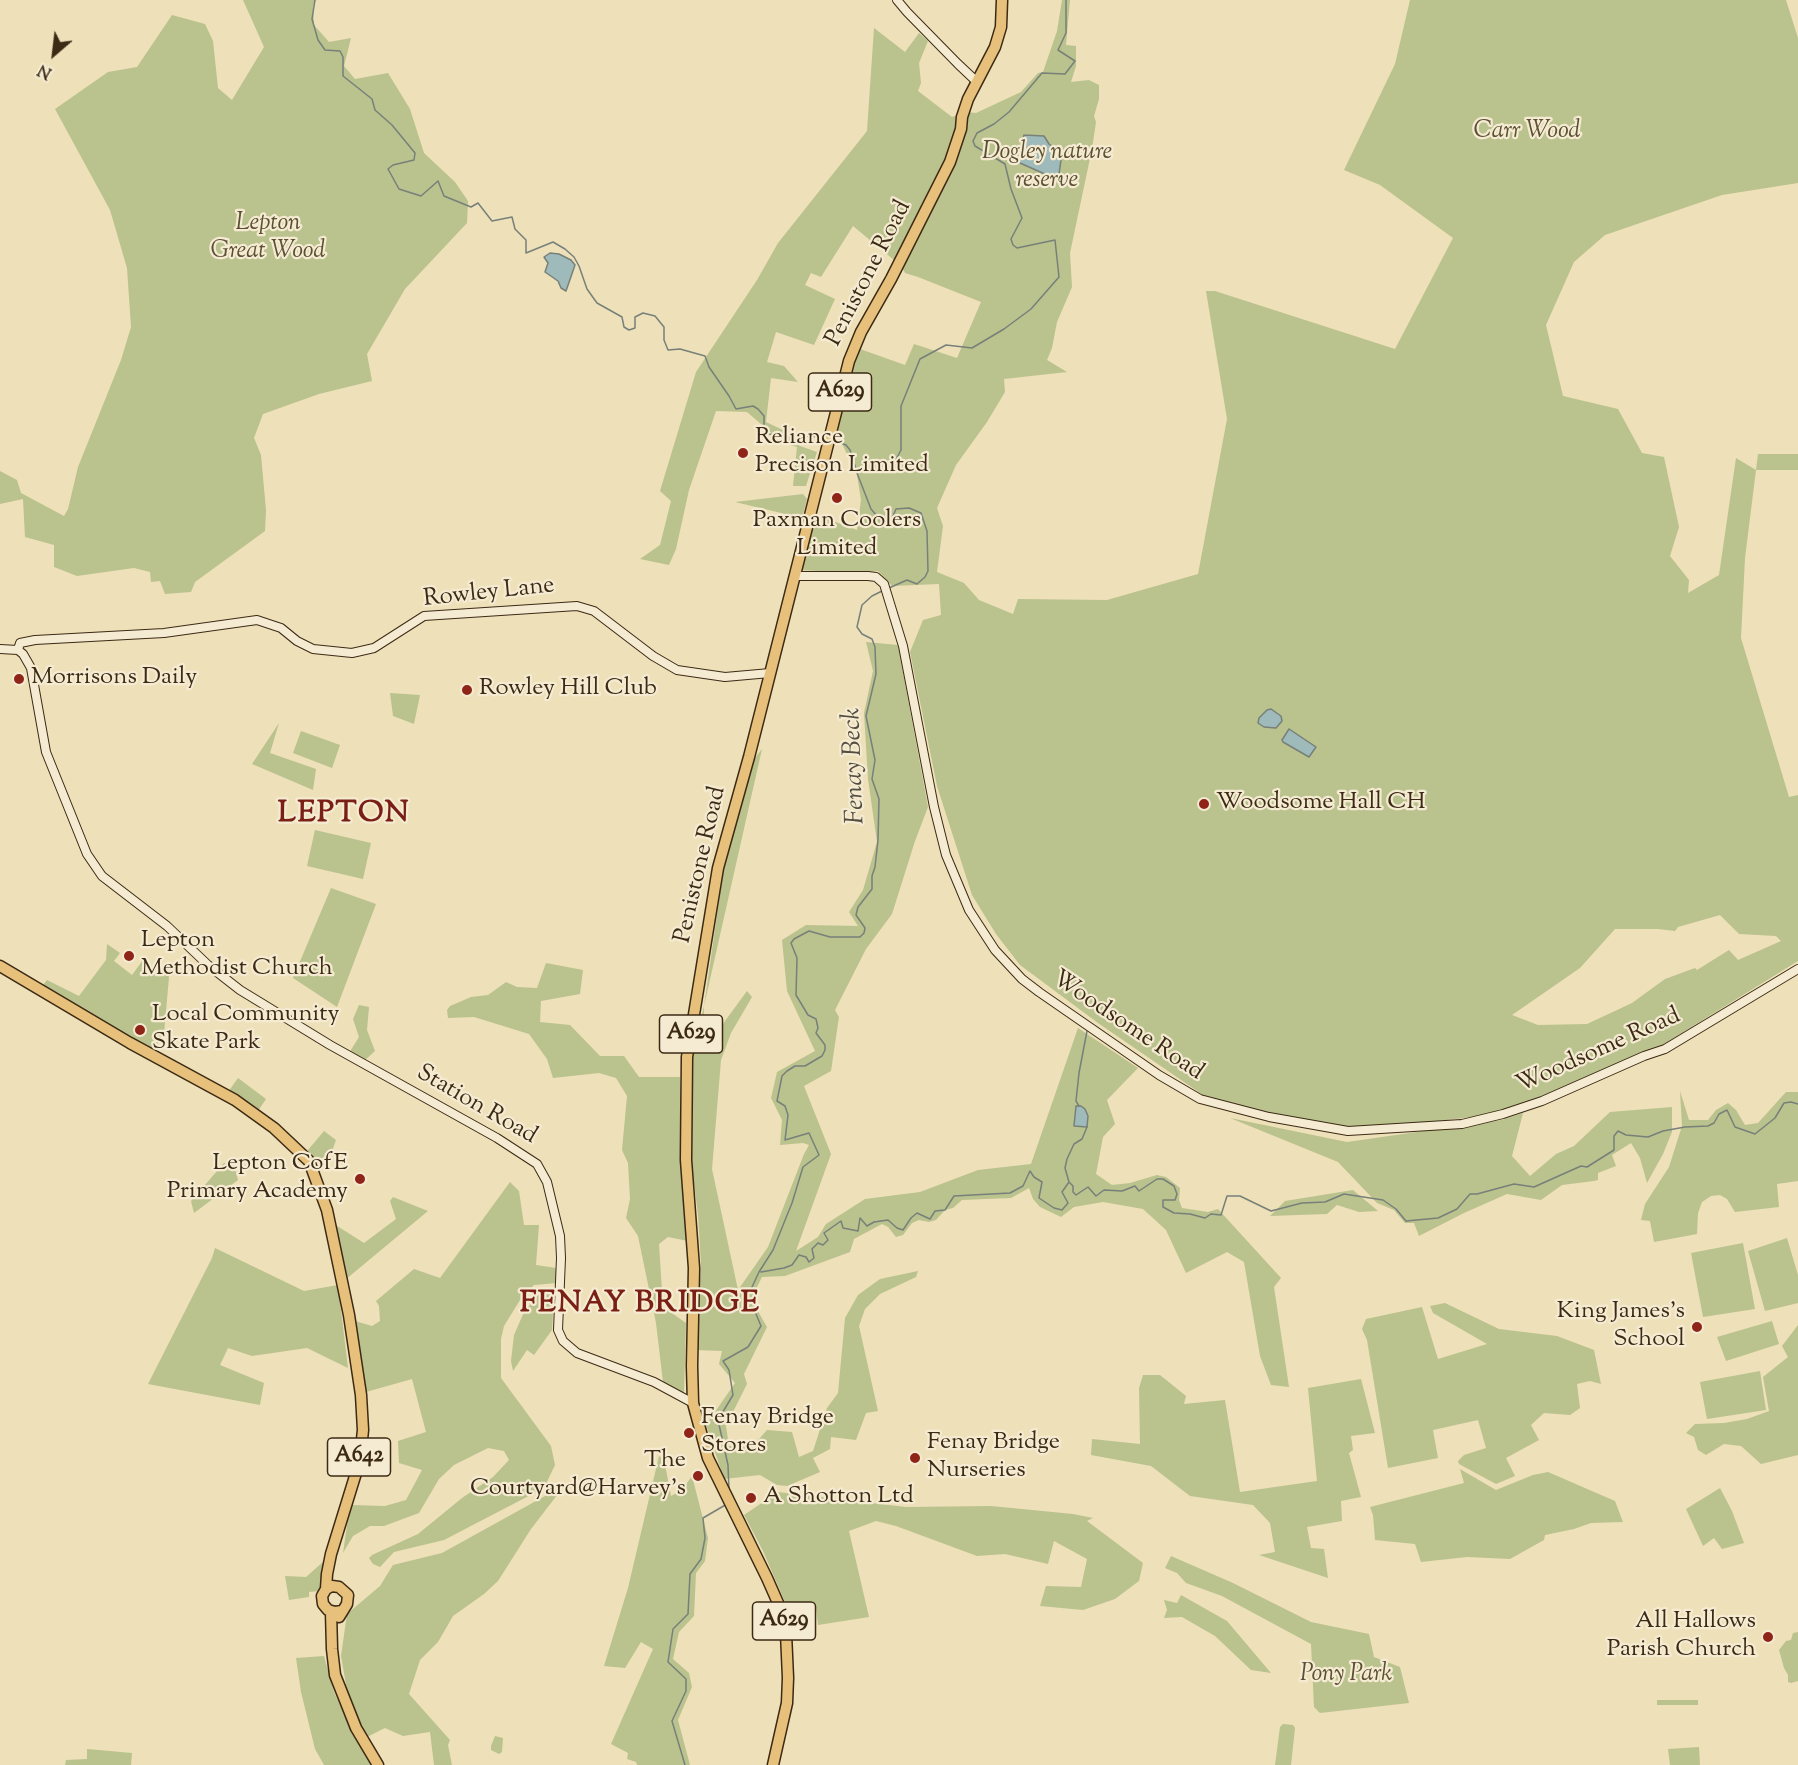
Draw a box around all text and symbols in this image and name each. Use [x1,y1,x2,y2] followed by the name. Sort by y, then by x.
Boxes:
[24,24,84,84] north arrow
[34,57,56,83] text: N
[1474,119,1580,147] park label: Carr Wood
[982,140,1112,196] park label: Dogley nature reserve
[821,196,919,352] street label: Penistone Road
[211,211,325,267] park label: Lepton Great Wood
[808,373,872,411] road number: A629
[755,425,929,481] place label: Reliance Precison Limited
[736,446,750,460] marker: Reliance Precison Limited
[830,491,844,505] marker: Paxman Coolers Limited
[753,508,921,564] place label: Paxman Coolers Limited
[422,573,556,615] street label: Rowley Lane
[31,665,197,693] place label: Morrisons Daily
[12,672,26,686] marker: Morrisons Daily
[479,676,657,704] place label: Rowley Hill Club
[460,683,474,697] marker: Rowley Hill Club
[838,707,874,825] water label: Fenay Beck
[670,784,734,946] street label: Penistone Road
[1216,790,1425,818] place label: Woodsome Hall CH
[1197,797,1211,811] marker: Woodsome Hall CH
[278,798,410,834] district label: LEPTON
[141,928,333,984] place label: Lepton Methodist Church
[122,949,136,963] marker: Lepton Methodist Church
[1046,966,1208,1088] street label: Woodsome Road
[152,1002,339,1058] place label: Local Community Skate Park
[1513,1003,1685,1101] street label: Woodsome Road
[660,1015,722,1053] road number: A629
[133,1023,147,1037] marker: Local Community Skate Park
[411,1060,541,1152] street label: Station Road
[167,1151,348,1207] place label: Lepton CofE Primary Academy
[353,1172,367,1186] marker: Lepton CofE Primary Academy
[520,1288,760,1324] district label: FENAY BRIDGE
[1557,1299,1685,1355] place label: King James's School
[1690,1320,1704,1334] marker: King James's School
[701,1405,834,1461] place label: Fenay Bridge Stores
[682,1426,696,1440] marker: Fenay Bridge Stores
[927,1430,1060,1486] place label: Fenay Bridge Nurseries
[328,1438,391,1476] road number: A642
[470,1448,686,1504] place label: The Courtyard@Harvey's
[908,1451,922,1465] marker: Fenay Bridge Nurseries
[691,1469,705,1483] marker: The Courtyard@Harvey's
[763,1484,914,1512] place label: A Shotton Ltd
[744,1491,758,1505] marker: A Shotton Ltd
[752,1602,816,1640] road number: A629
[1607,1609,1756,1665] place label: All Hallows Parish Church
[1761,1630,1775,1644] marker: All Hallows Parish Church
[1300,1662,1392,1690] park label: Pony Park

